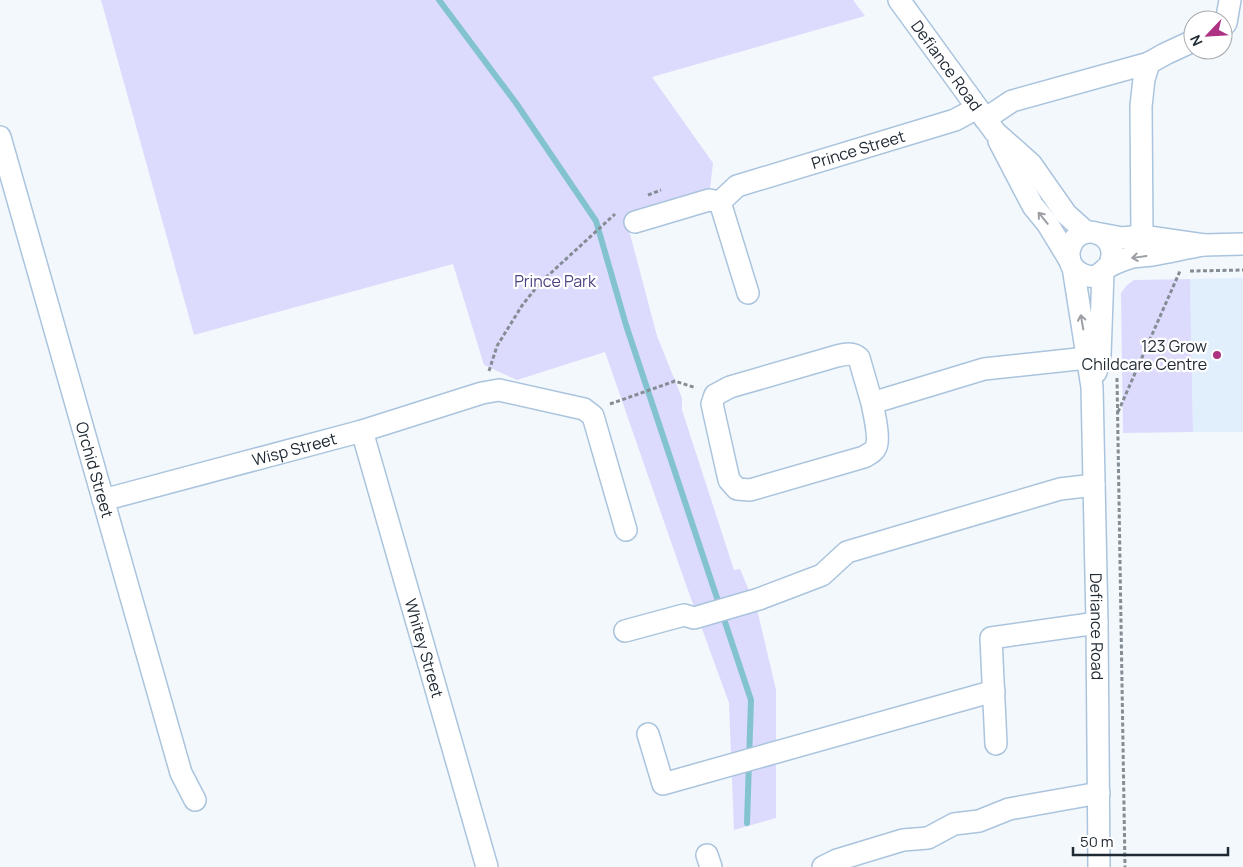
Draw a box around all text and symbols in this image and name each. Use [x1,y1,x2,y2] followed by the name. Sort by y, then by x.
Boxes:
[1183,10,1233,60] north arrow
[906,16,987,115] street label: Defiance Road
[1185,32,1207,49] text: N
[808,125,908,174] street label: Prince Street
[1037,212,1048,225] one-way arrow
[1131,252,1147,262] one-way arrow
[514,270,597,292] park label: Prince Park
[1077,314,1087,330] one-way arrow
[1082,335,1207,375] place label: 123 Grow Childcare Centre
[1211,349,1223,361] marker: 123 Grow Childcare Centre
[71,419,119,520] street label: Orchid Street
[250,427,339,471] street label: Wisp Street
[1085,573,1108,680] street label: Defiance Road
[400,596,449,700] street label: Whitey Street
[1073,824,1228,856] scale bar
[1080,831,1114,852] text: 50 m

